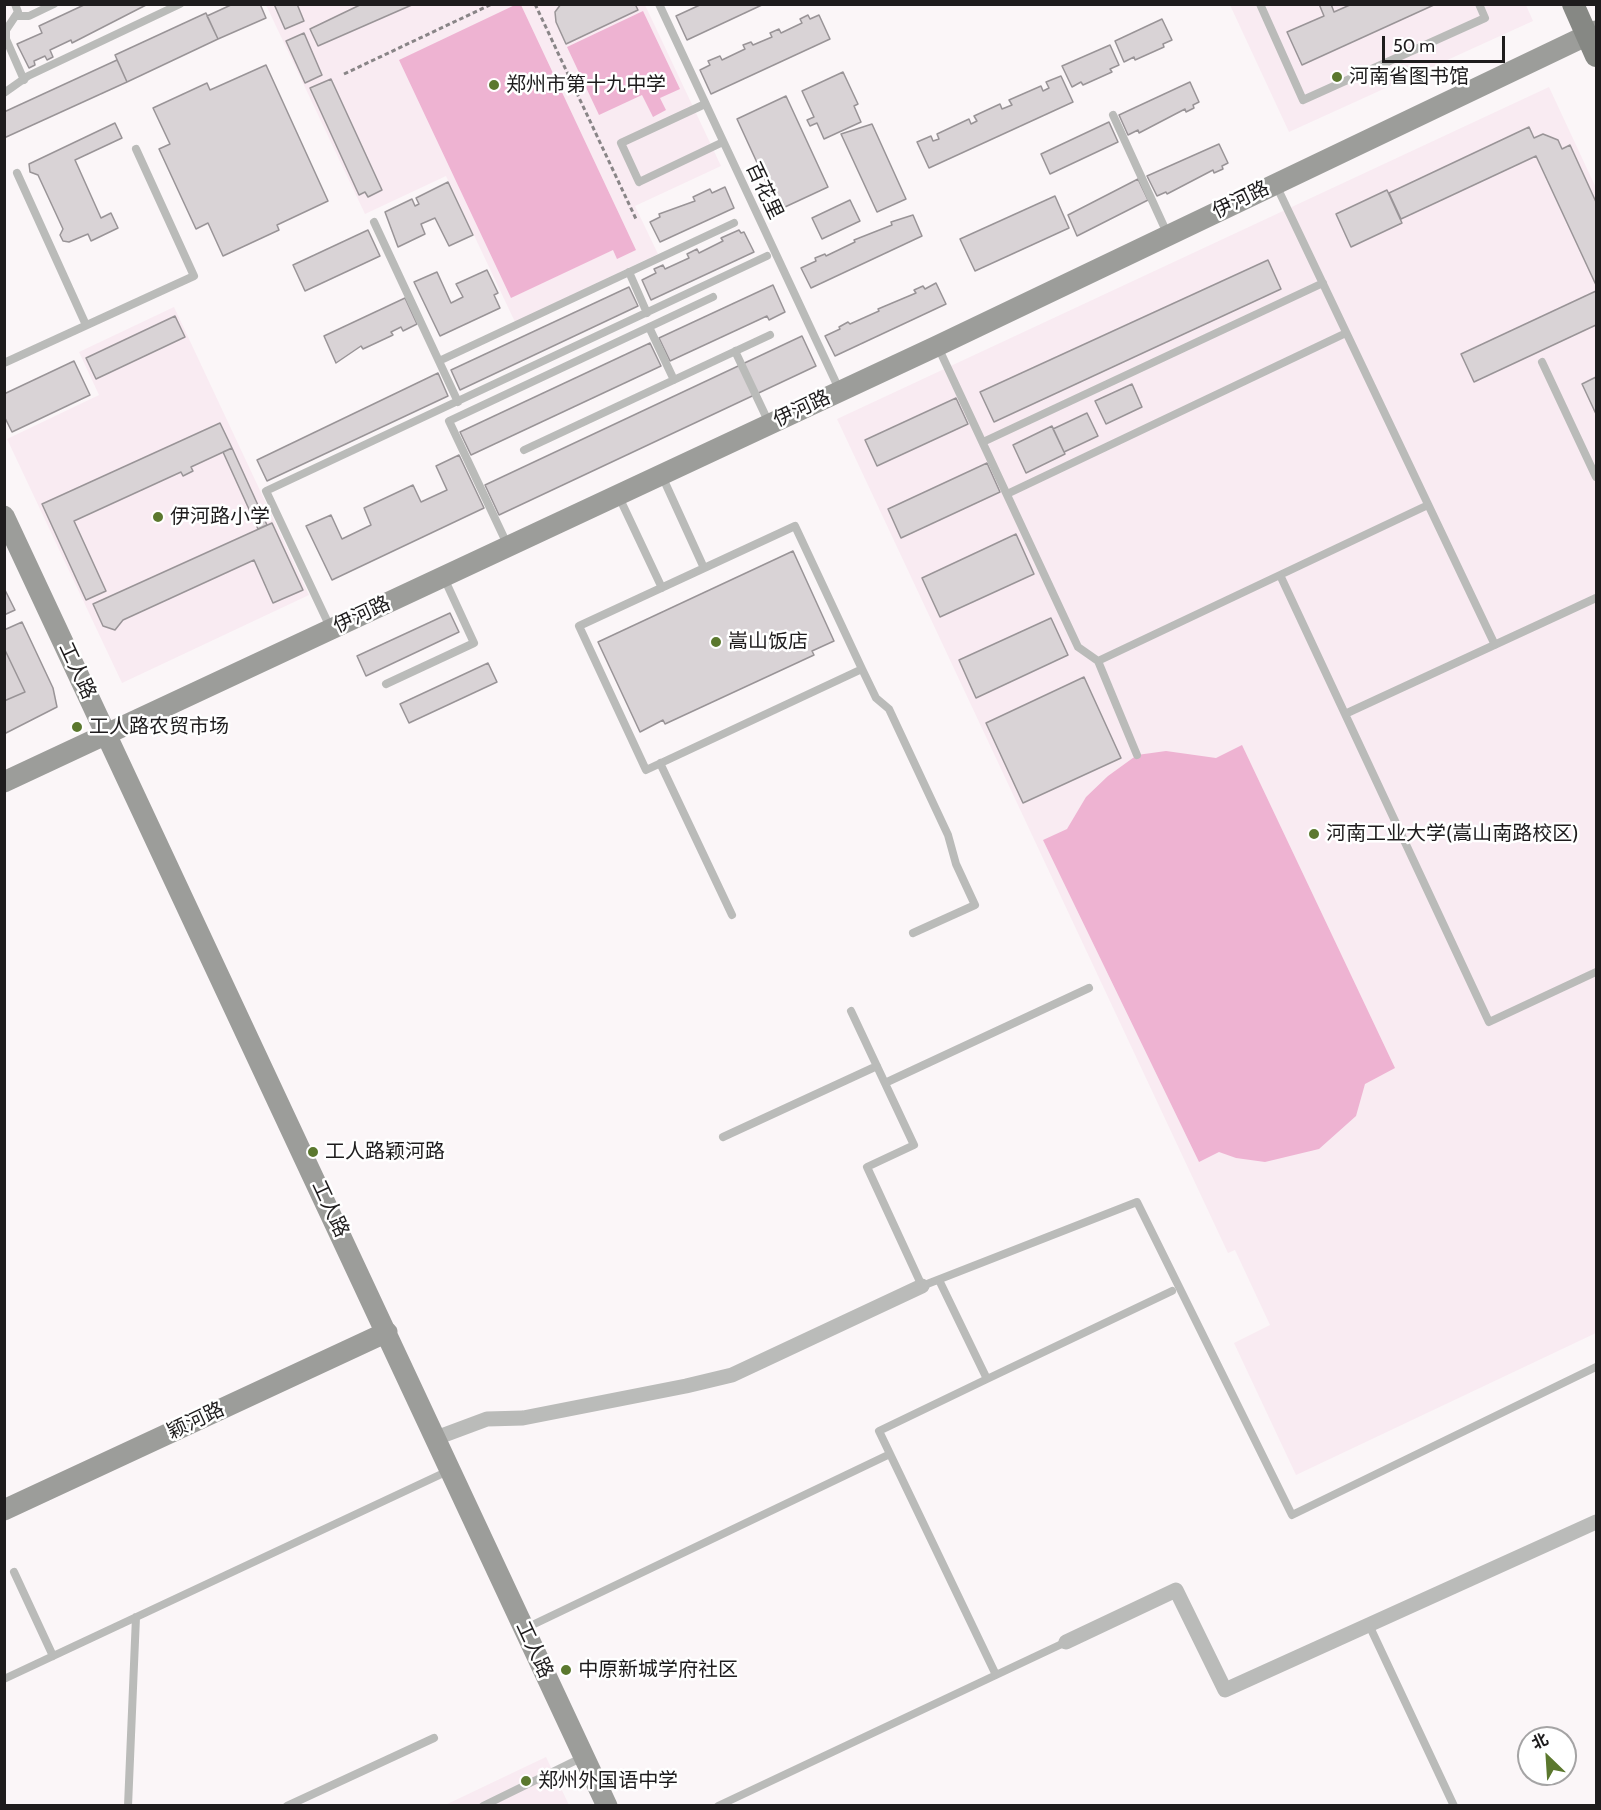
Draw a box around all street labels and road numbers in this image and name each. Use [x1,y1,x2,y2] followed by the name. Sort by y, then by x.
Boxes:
[740,159,788,223] street label: 百花里
[1209,176,1273,224] street label: 伊河路
[770,385,834,433] street label: 伊河路
[330,591,394,639] street label: 伊河路
[53,639,101,703] street label: 工人路
[306,1177,354,1241] street label: 工人路
[164,1397,228,1445] street label: 颖河路
[510,1618,558,1682] street label: 工人路

